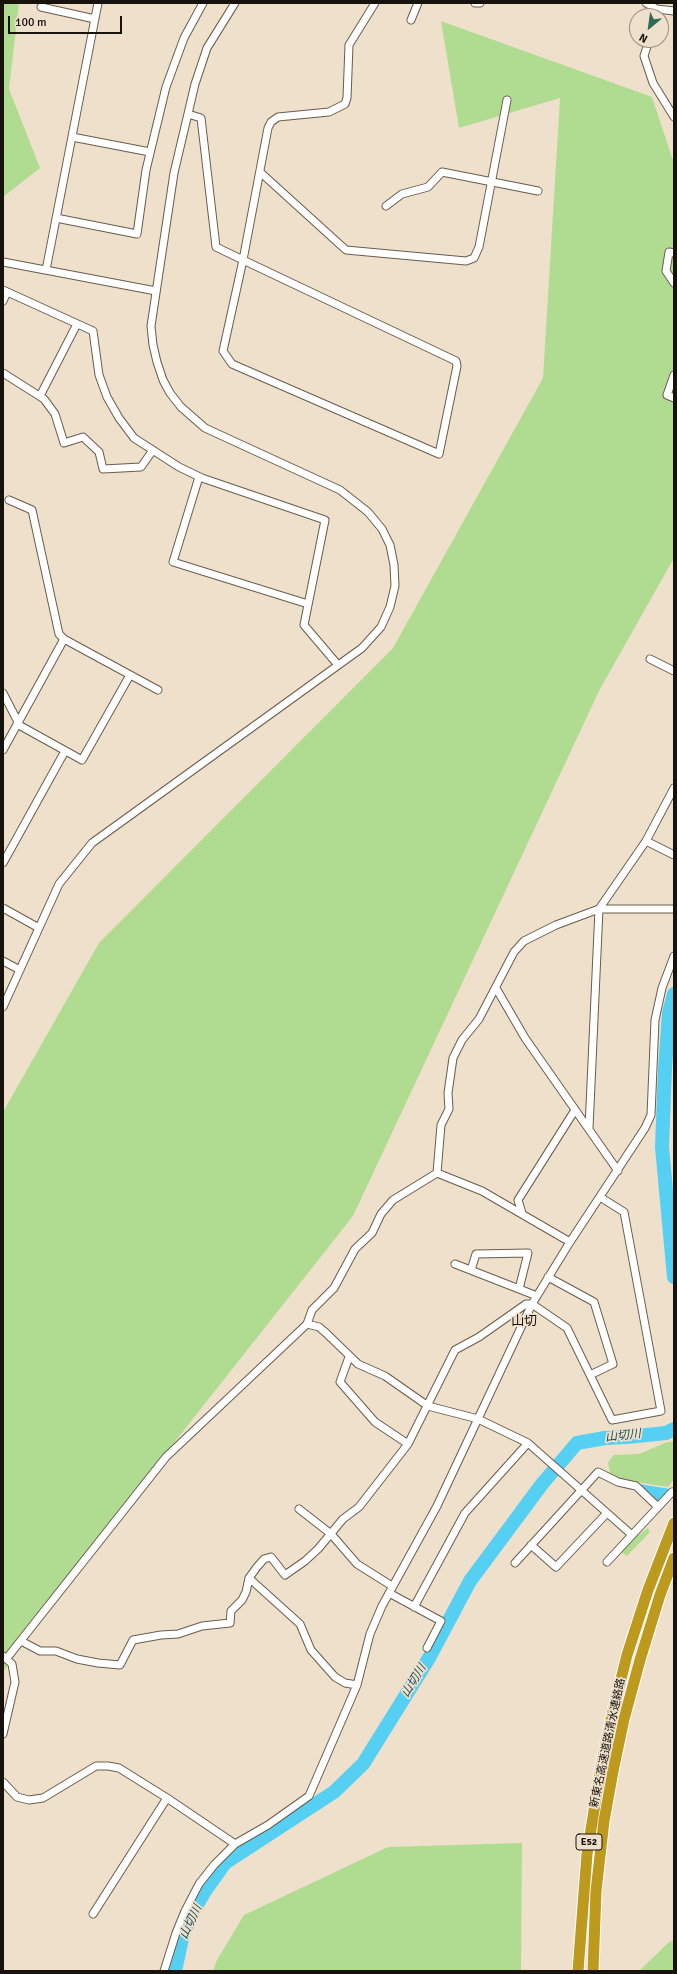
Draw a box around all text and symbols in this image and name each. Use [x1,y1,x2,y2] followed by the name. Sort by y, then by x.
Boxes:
[10,8,124,34] scale bar
[629,8,669,48] north arrow
[15,15,47,30] text: 100 m
[637,31,650,46] text: N
[511,1314,537,1330] district label: 山切
[604,1427,642,1445] water label: 山切川
[398,1662,430,1700] water label: 山切川
[588,1677,628,1809] street label: 新東名高速道路清水連絡路
[576,1834,602,1850] road number: E52
[177,1903,205,1941] water label: 山切川

